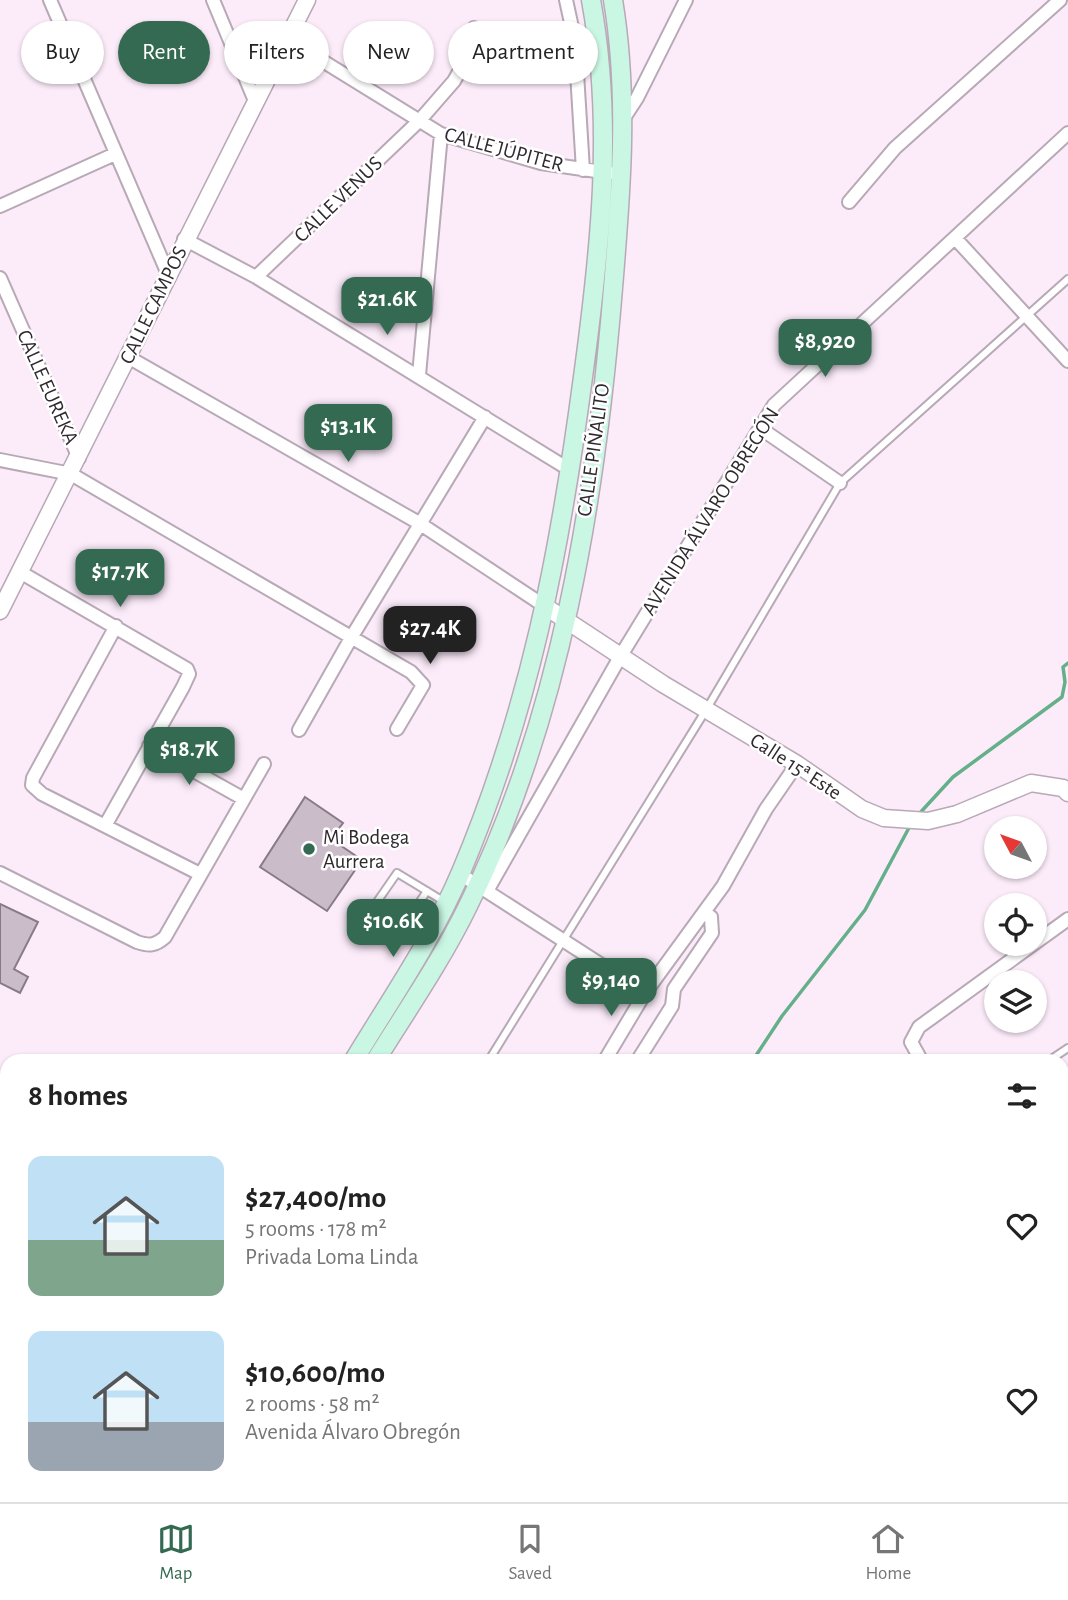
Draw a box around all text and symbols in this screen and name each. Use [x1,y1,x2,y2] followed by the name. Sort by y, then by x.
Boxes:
[21,21,104,84] chip: Buy
[118,21,210,84] chip: Rent
[224,21,329,84] chip: Filters
[343,21,434,84] chip: New
[448,21,598,84] chip: Apartment
[442,122,566,175] street label: CALLE JÚPITER
[290,152,387,246] street label: CALLE VENUS
[116,243,191,367] street label: CALLE CAMPOS
[330,278,444,337] pin: $21.6K
[357,288,417,311] text: $21.6K
[768,320,882,379] pin: $8,920
[13,327,82,448] street label: CALLE EUREKA
[795,330,855,353] text: $8,920
[572,382,613,518] street label: CALLE PIÑALITO
[636,403,783,619] street label: AVENIDA ÁLVARO OBREGÓN
[291,405,405,464] pin: $13.1K
[320,415,376,438] text: $13.1K
[63,550,177,609] pin: $17.7K
[91,560,149,583] text: $17.7K
[373,606,487,666] pin: $27.4K
[399,617,461,640] text: $27.4K
[132,728,246,787] pin: $18.7K
[746,729,845,804] street label: Calle 15ª Este
[160,738,218,761] text: $18.7K
[984,816,1046,878] north arrow
[984,816,1047,1033] map controls
[323,827,410,872] place label: Mi Bodega Aurrera
[301,841,317,857] marker: Mi Bodega Aurrera
[984,893,1047,956] button: locate
[336,900,450,959] pin: $10.6K
[363,910,423,933] text: $10.6K
[554,958,668,1018] pin: $9,140
[582,969,640,992] text: $9,140
[984,970,1047,1033] button: layers
[1003,1077,1041,1115] icon: filters
[28,1081,128,1111] text: 8 homes
[245,1183,386,1213] text: $27,400/mo
[84,1184,168,1268] icon: home
[1003,1207,1041,1245] icon: heart
[245,1218,387,1241] text: 5 rooms · 178 m²
[245,1246,419,1269] text: Privada Loma Linda
[245,1358,385,1388] text: $10,600/mo
[84,1359,168,1443] icon: home
[1003,1382,1041,1420] icon: heart
[245,1393,380,1416] text: 2 rooms · 58 m²
[245,1421,461,1444] text: Avenida Álvaro Obregón
[157,1520,195,1585] tab: Map
[508,1520,552,1585] tab: Saved
[865,1520,911,1585] tab: Home

